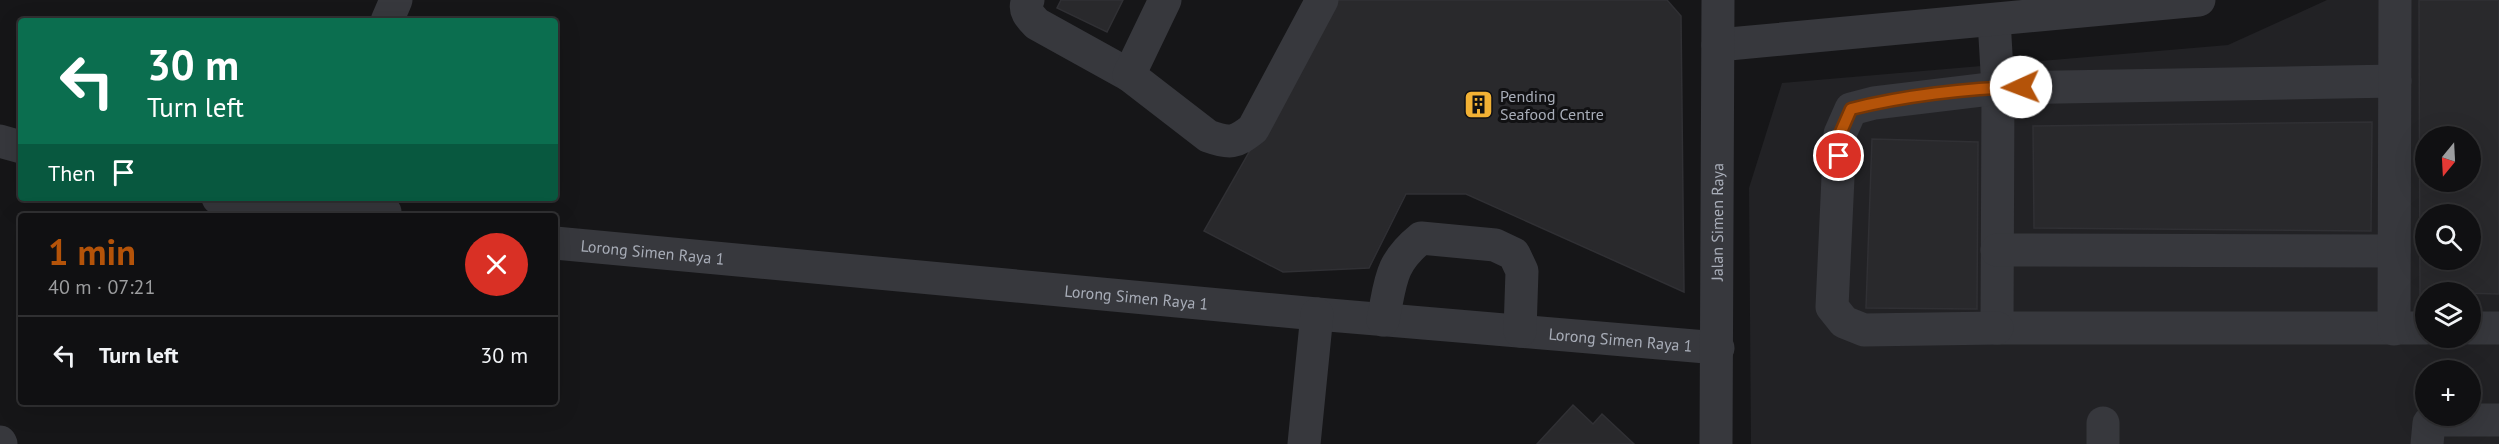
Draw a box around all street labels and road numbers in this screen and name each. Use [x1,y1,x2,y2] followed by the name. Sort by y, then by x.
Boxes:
[1707,163,1727,282] street label: Jalan Simen Raya
[580,235,725,269] street label: Lorong Simen Raya 1
[1064,281,1209,314] street label: Lorong Simen Raya 1
[1548,324,1693,356] street label: Lorong Simen Raya 1

